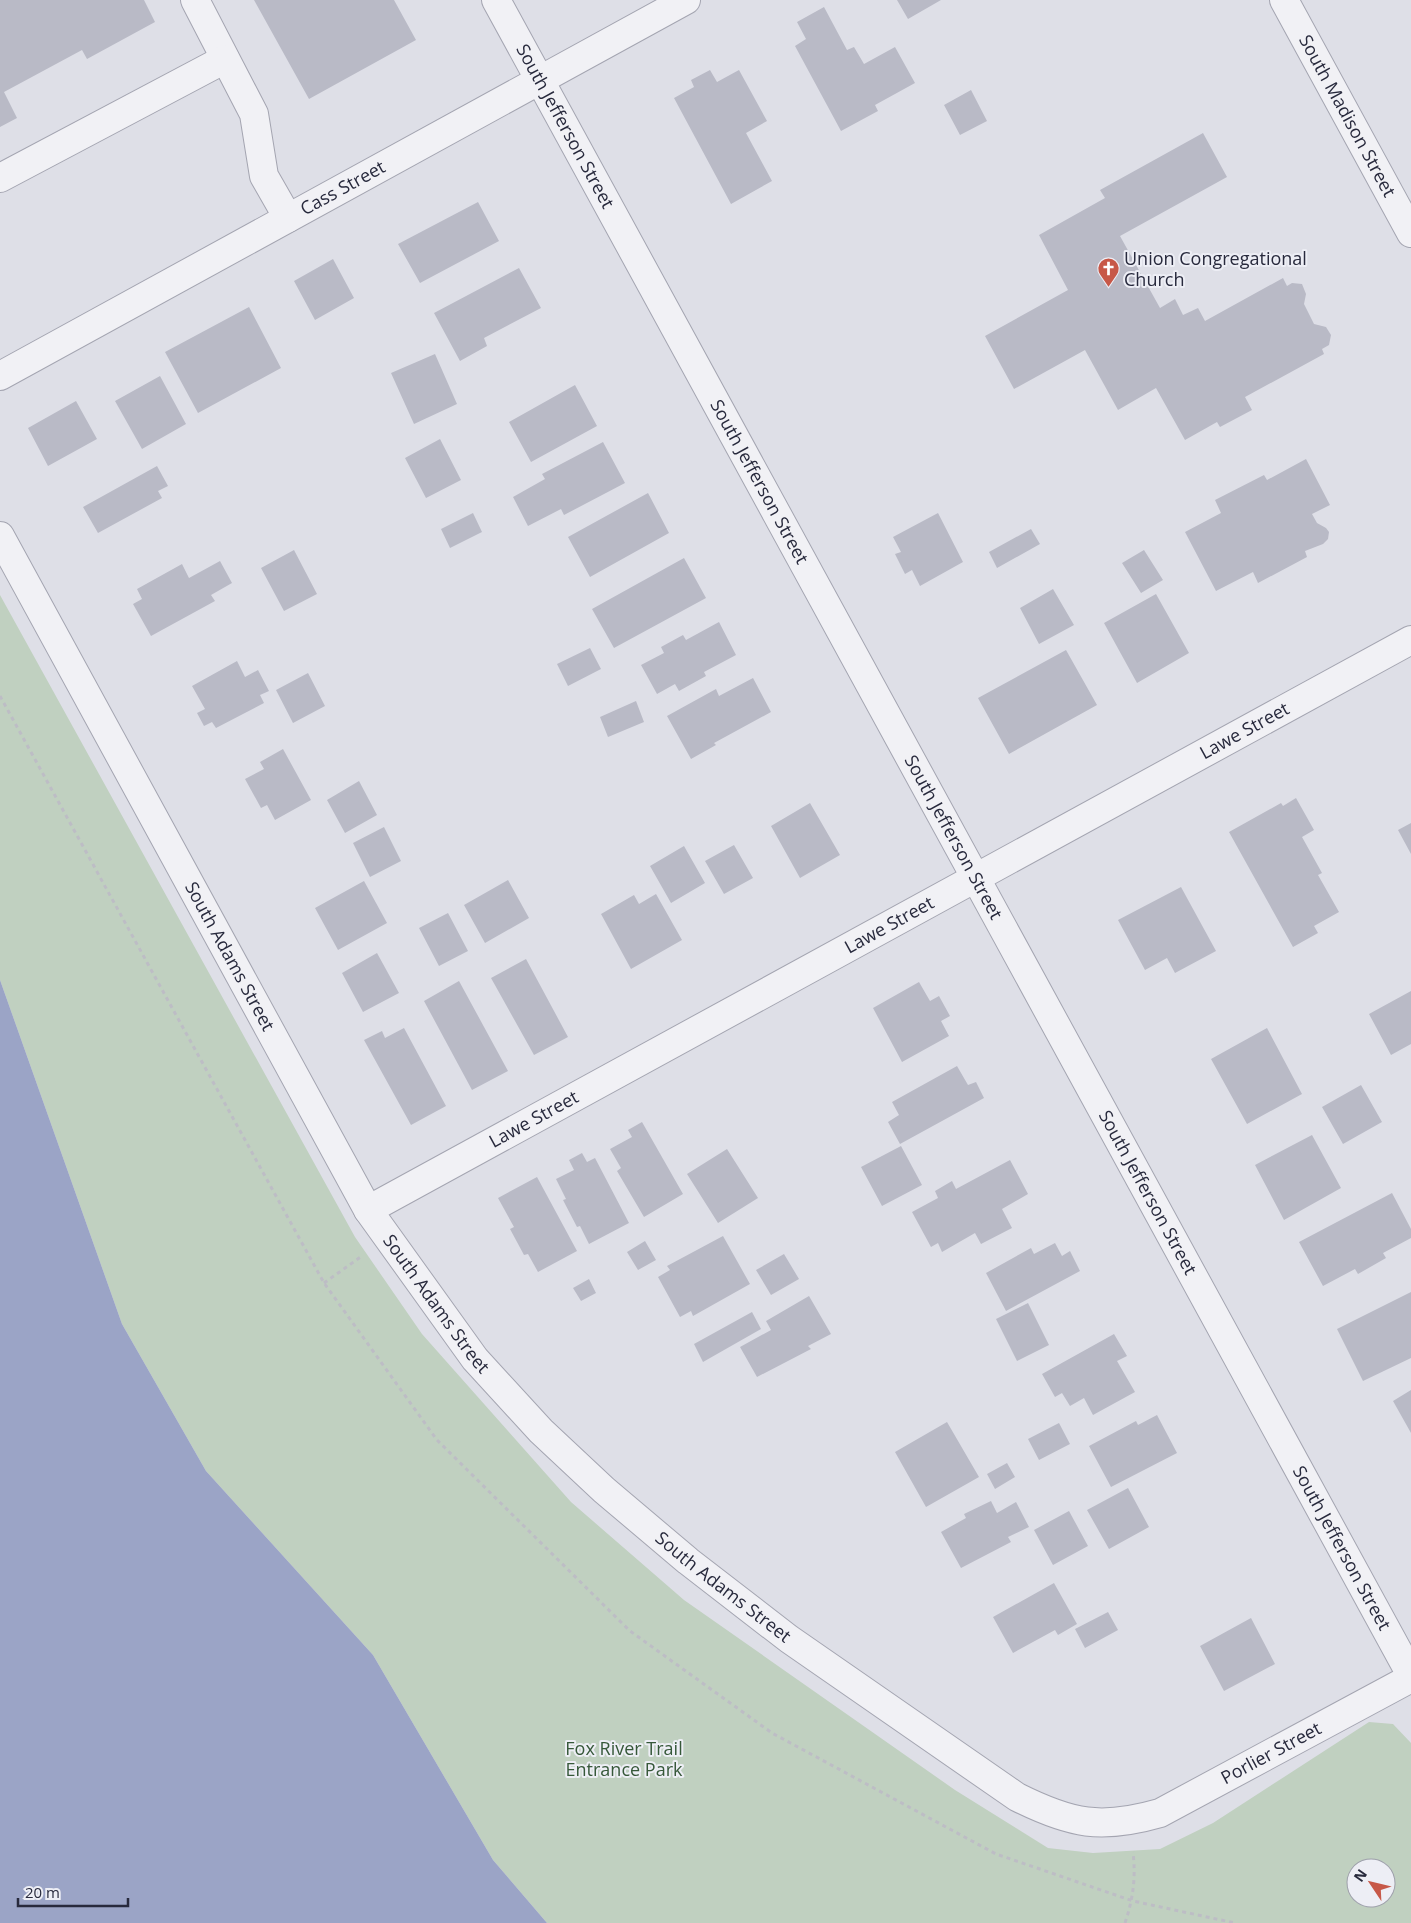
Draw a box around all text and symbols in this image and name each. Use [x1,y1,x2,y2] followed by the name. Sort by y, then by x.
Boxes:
[1294,30,1402,201] street label: South Madison Street
[511,39,621,212] street label: South Jefferson Street
[296,154,389,220] street label: Cass Street
[1124,246,1307,291] place label: Union Congregational Church
[1096,257,1120,288] church icon: Union Congregational Church
[705,395,815,568] street label: South Jefferson Street
[1195,696,1293,764] street label: Lawe Street
[900,750,1009,923] street label: South Jefferson Street
[180,877,281,1035] street label: South Adams Street
[840,890,938,958] street label: Lawe Street
[484,1084,582,1153] street label: Lawe Street
[1094,1106,1203,1279] street label: South Jefferson Street
[378,1229,495,1378] street label: South Adams Street
[1288,1461,1397,1634] street label: South Jefferson Street
[651,1526,796,1647] street label: South Adams Street
[1216,1716,1325,1789] street label: Porlier Street
[565,1736,683,1781] park label: Fox River Trail Entrance Park
[1346,1858,1396,1908] north arrow
[1349,1865,1371,1885] text: N
[18,1876,128,1908] scale bar
[25,1882,60,1902] text: 20 m

